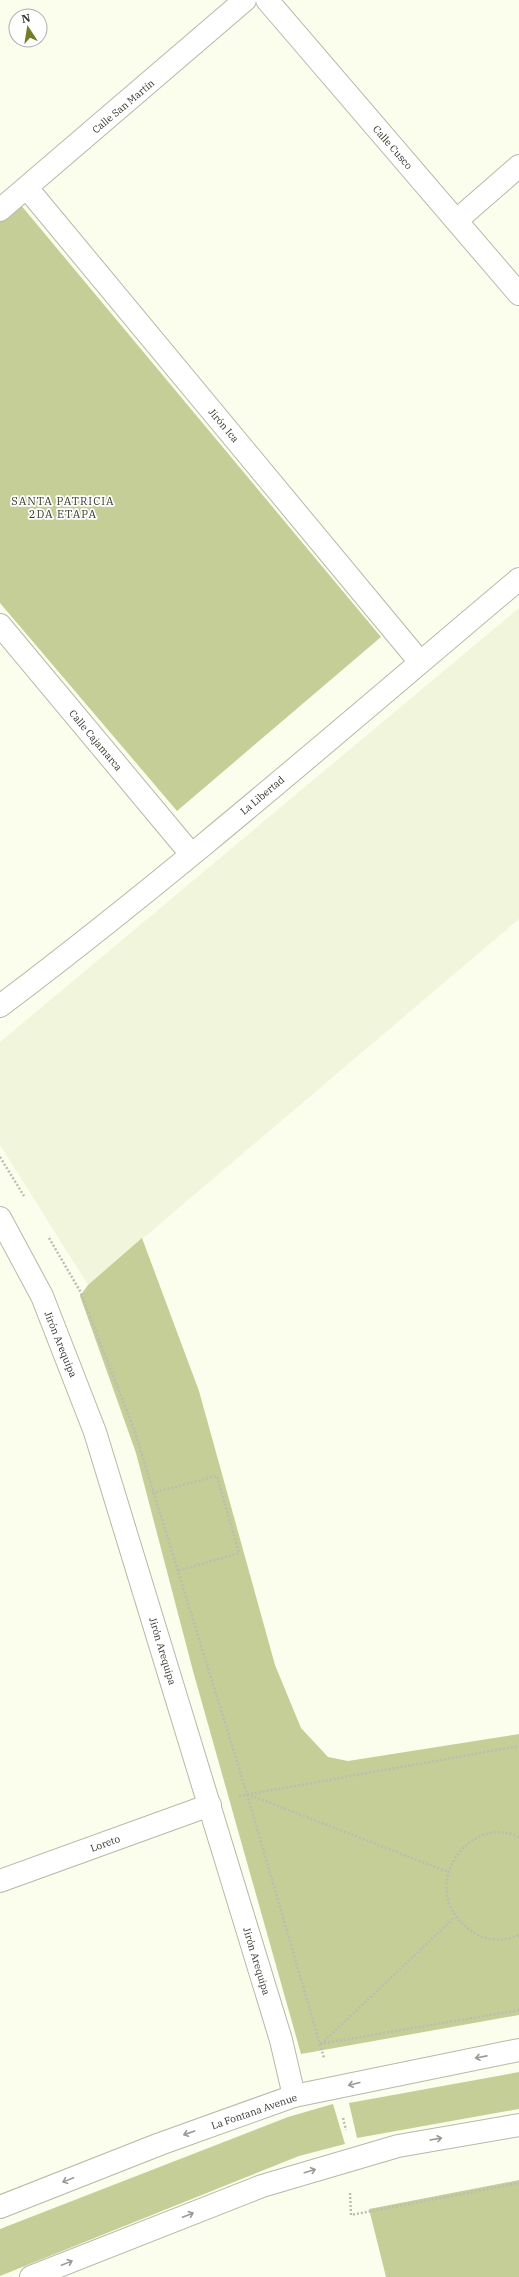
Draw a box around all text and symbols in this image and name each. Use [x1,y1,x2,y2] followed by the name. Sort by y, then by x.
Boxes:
[8,8,48,48] north arrow
[20,10,32,26] text: N
[90,76,158,136] street label: Calle San Martín
[370,123,415,172] street label: Calle Cusco
[206,406,242,445] street label: Jirón Ica
[11,494,115,521] district label: SANTA PATRICIA 2DA ETAPA
[66,707,125,774] street label: Calle Cajamarca
[238,773,287,818] street label: La Libertad
[41,1309,80,1380] street label: Jirón Arequipa
[146,1616,179,1687] street label: Jirón Arequipa
[89,1832,122,1855] street label: Loreto
[240,1926,273,1997] street label: Jirón Arequipa
[475,2054,488,2062] one-way arrow
[347,2081,360,2088] one-way arrow
[210,2091,299,2132] street label: La Fontana Avenue
[183,2130,196,2137] one-way arrow
[429,2135,442,2143] one-way arrow
[304,2167,317,2174] one-way arrow
[62,2177,74,2184] one-way arrow
[181,2210,193,2218] one-way arrow
[60,2258,72,2266] one-way arrow

